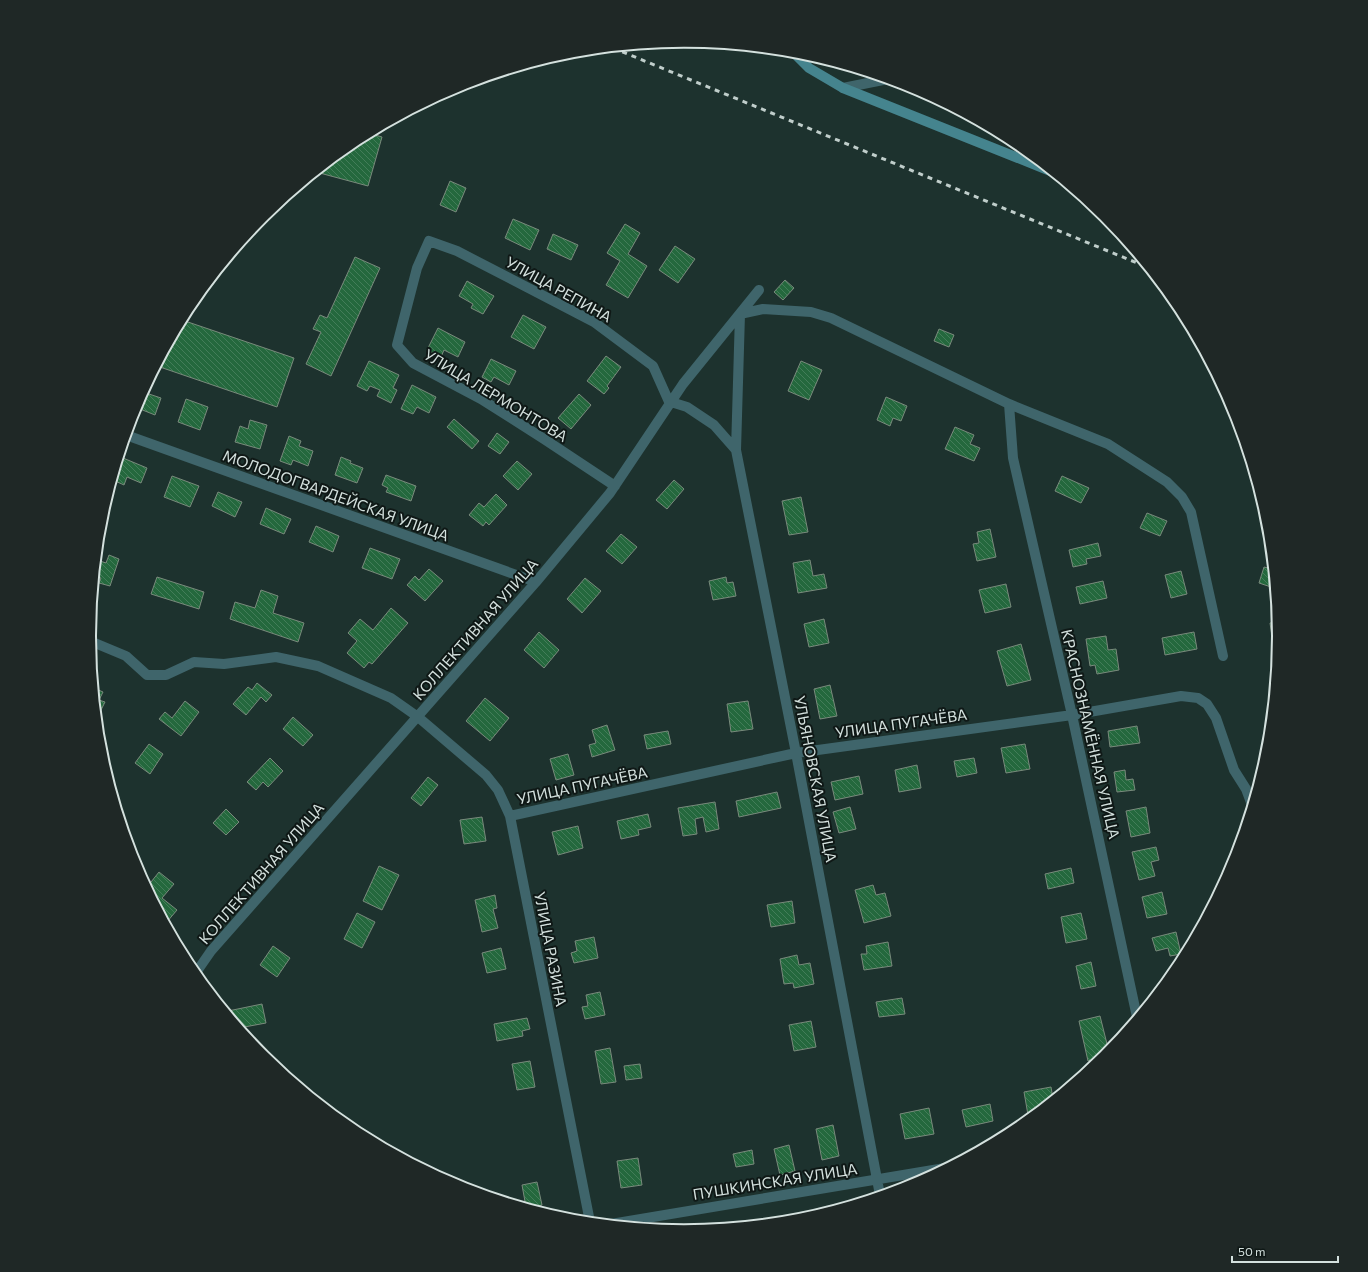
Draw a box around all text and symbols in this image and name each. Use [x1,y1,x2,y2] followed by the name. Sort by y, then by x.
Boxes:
[503,252,615,326] street label: УЛИЦА РЕПИНА
[421,345,571,445] street label: УЛИЦА ЛЕРМОНТОВА
[220,446,452,544] street label: МОЛОДОГВАРДЕЙСКАЯ УЛИЦА
[409,555,541,703] street label: КОЛЛЕКТИВНАЯ УЛИЦА
[1058,627,1124,841] street label: КРАСНОЗНАМЁННАЯ УЛИЦА
[791,694,841,864] street label: УЛЬЯНОВСКАЯ УЛИЦА
[834,705,968,741] street label: УЛИЦА ПУГАЧЁВА
[515,762,649,808] street label: УЛИЦА ПУГАЧЁВА
[195,799,327,947] street label: КОЛЛЕКТИВНАЯ УЛИЦА
[531,890,571,1008] street label: УЛИЦА РАЗИНА
[691,1159,859,1203] street label: ПУШКИНСКАЯ УЛИЦА
[1232,1238,1338,1264] scale bar
[1238,1244,1266,1258] text: 50 m

